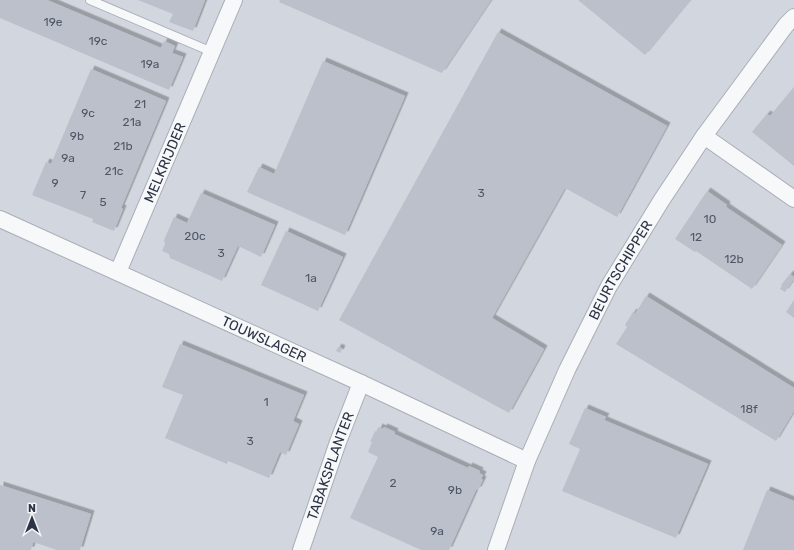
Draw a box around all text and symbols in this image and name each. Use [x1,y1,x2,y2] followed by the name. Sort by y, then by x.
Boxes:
[44,15,63,29] house number: 19e
[89,34,108,48] house number: 19c
[141,57,159,71] house number: 19a
[134,97,146,111] house number: 21
[81,106,95,120] house number: 9c
[123,115,141,129] house number: 21a
[140,120,189,205] street label: MELKRIJDER
[70,129,84,143] house number: 9b
[113,139,133,153] house number: 21b
[61,151,75,165] house number: 9a
[105,164,124,178] house number: 21c
[51,176,59,190] house number: 9
[477,186,485,200] house number: 3
[80,188,86,202] house number: 7
[99,195,107,209] house number: 5
[704,212,716,226] house number: 10
[585,217,656,323] street label: BEURTSCHIPPER
[184,229,206,243] house number: 20c
[690,230,702,244] house number: 12
[217,246,225,260] house number: 3
[724,252,744,266] house number: 12b
[305,271,317,285] house number: 1a
[219,312,309,366] street label: TOUWSLAGER
[263,395,269,409] house number: 1
[740,402,758,416] house number: 18f
[303,409,357,522] street label: TABAKSPLANTER
[246,434,254,448] house number: 3
[389,476,397,490] house number: 2
[448,483,462,497] house number: 9b
[12,498,52,538] north arrow
[28,502,36,515] text: N
[430,524,444,538] house number: 9a

